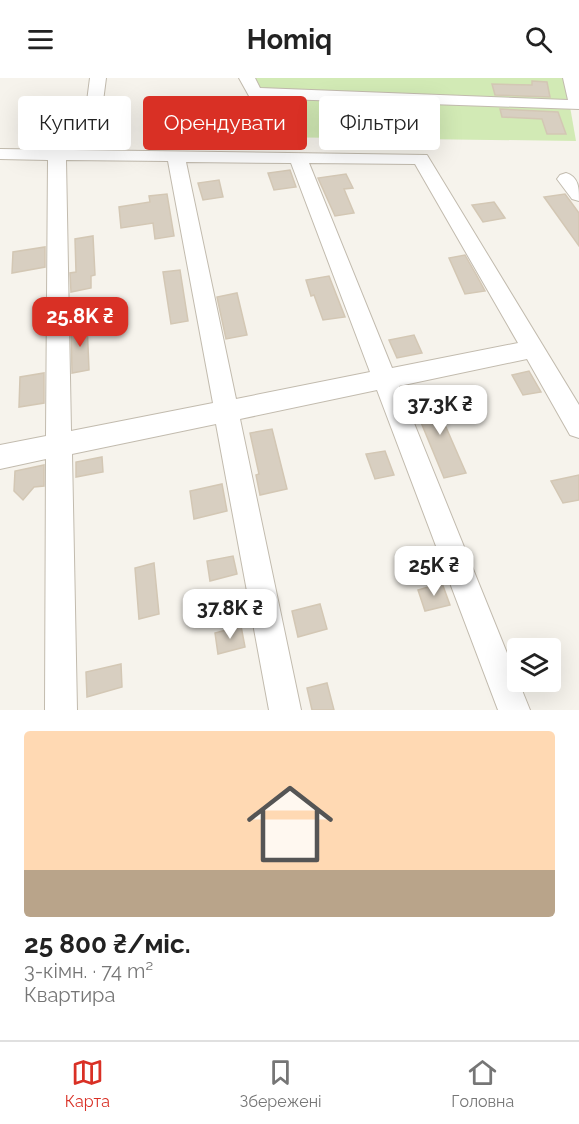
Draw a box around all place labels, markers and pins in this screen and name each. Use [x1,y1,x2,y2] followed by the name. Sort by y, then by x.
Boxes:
[25,297,135,348] pin: 25.8K ₴
[385,385,495,436] pin: 37.3K ₴
[392,546,476,597] pin: 25K ₴
[175,589,285,640] pin: 37.8K ₴

